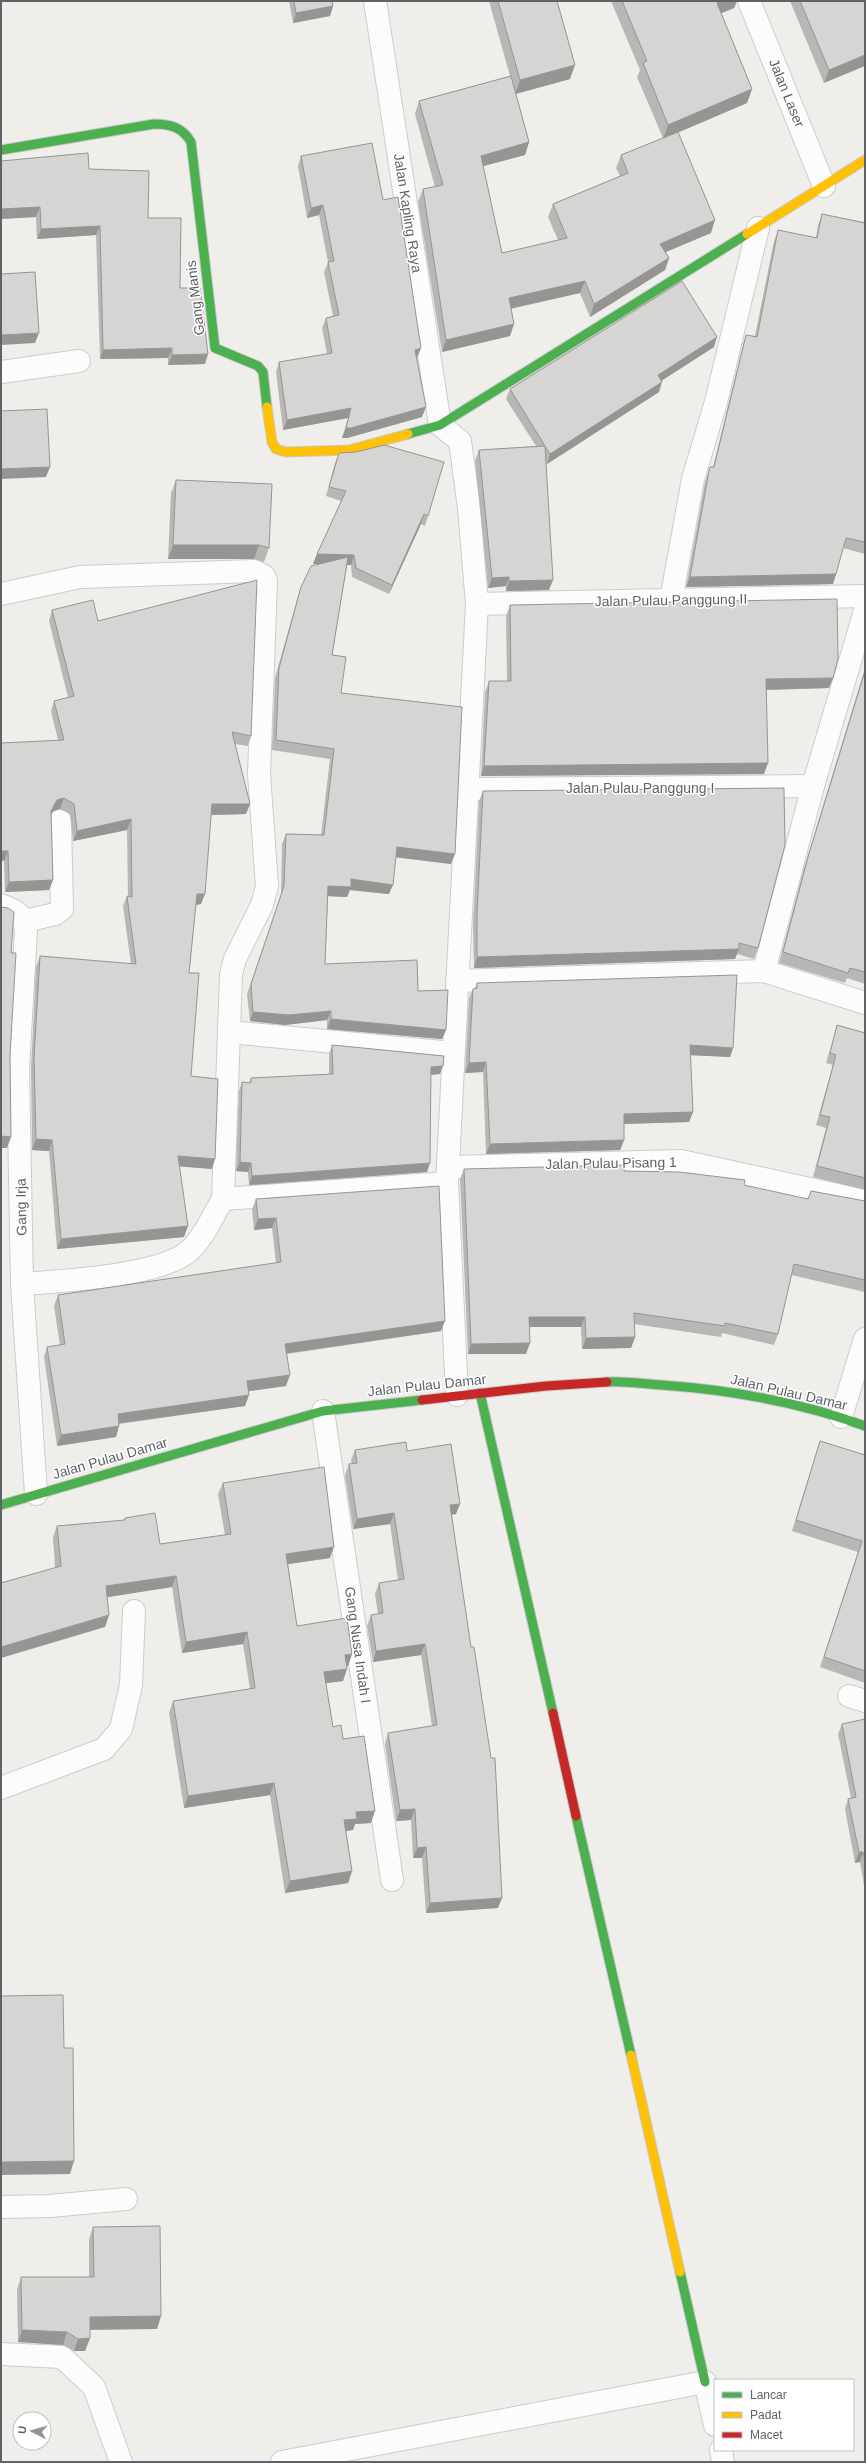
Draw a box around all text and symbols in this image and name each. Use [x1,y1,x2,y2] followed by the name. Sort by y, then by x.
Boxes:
[766,56,808,130] street label: Jalan Laser
[391,152,425,274] street label: Jalan Kapling Raya
[182,260,208,336] street label: Gang Manis
[595,591,747,609] street label: Jalan Pulau Panggung II
[566,780,714,796] street label: Jalan Pulau Panggung I
[545,1154,677,1172] street label: Jalan Pulau Pisang 1
[12,1178,30,1236] street label: Gang Irja
[367,1371,487,1399] street label: Jalan Pulau Damar
[729,1371,849,1413] street label: Jalan Pulau Damar
[51,1434,170,1482] street label: Jalan Pulau Damar
[342,1586,374,1704] street label: Gang Nusa Indah I
[714,2379,854,2451] legend
[750,2388,787,2402] text: Lancar
[750,2408,782,2422] text: Padat
[12,2411,52,2451] north arrow
[16,2425,28,2435] text: U
[750,2428,783,2442] text: Macet

